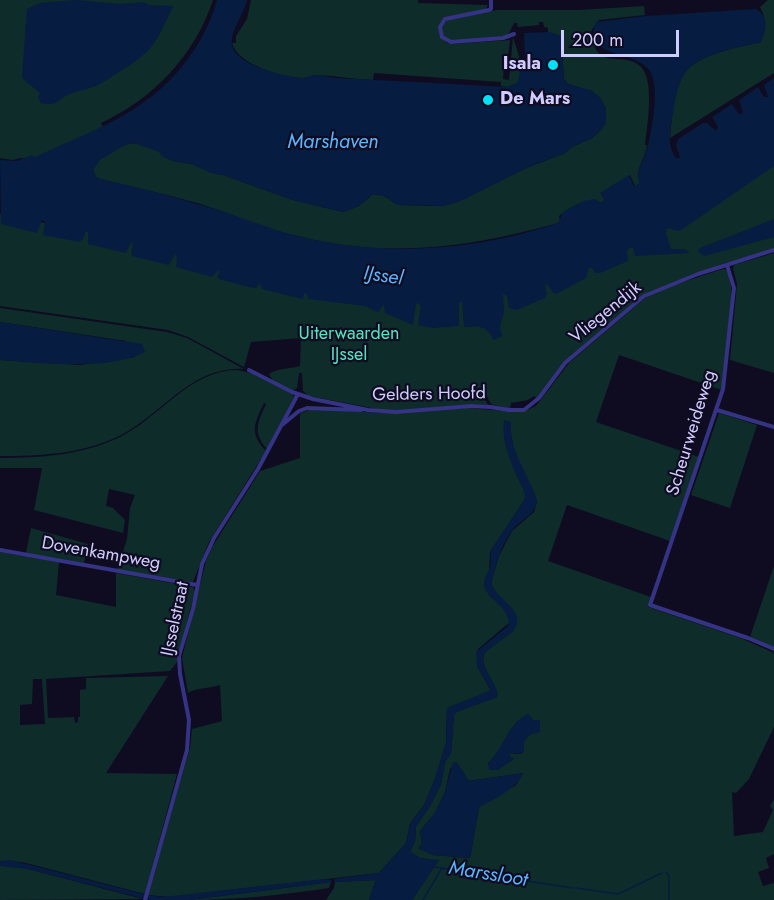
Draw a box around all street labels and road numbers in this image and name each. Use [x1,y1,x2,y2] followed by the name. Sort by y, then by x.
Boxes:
[566,277,646,349] street label: Vliegendijk
[663,368,721,498] street label: Scheurweideweg
[372,383,486,407] street label: Gelders Hoofd
[40,533,162,575] street label: Dovenkampweg
[158,580,194,658] street label: IJsselstraat

